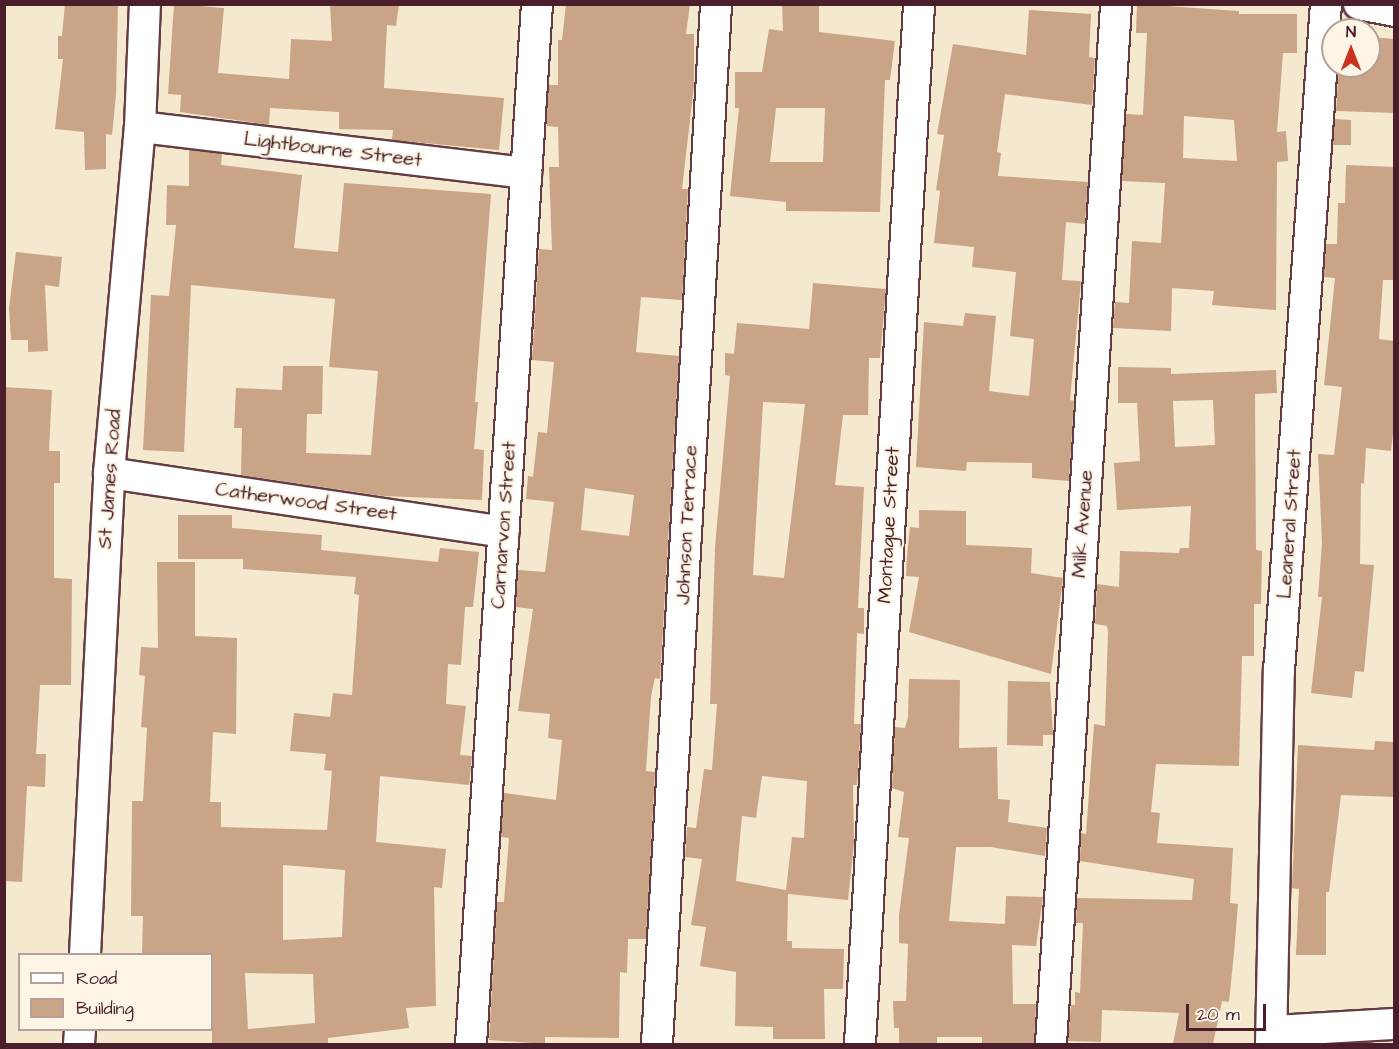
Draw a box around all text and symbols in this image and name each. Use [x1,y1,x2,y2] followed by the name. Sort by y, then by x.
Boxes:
[1321,18,1381,78] north arrow
[1346,21,1356,43] text: N
[243,127,423,173] street label: Lightbourne Street
[93,408,127,550] street label: St James Road
[486,440,522,610] street label: Carnarvon Street
[671,444,703,606] street label: Johnson Terrace
[873,446,905,604] street label: Montague Street
[1273,448,1307,600] street label: Leaneral Street
[1067,469,1099,579] street label: Milk Avenue
[214,477,398,527] street label: Catherwood Street
[18,953,213,1031] legend
[76,966,117,991] text: Road
[1189,992,1268,1030] scale bar
[76,996,134,1021] text: Building
[1197,1002,1240,1027] text: 20 m

